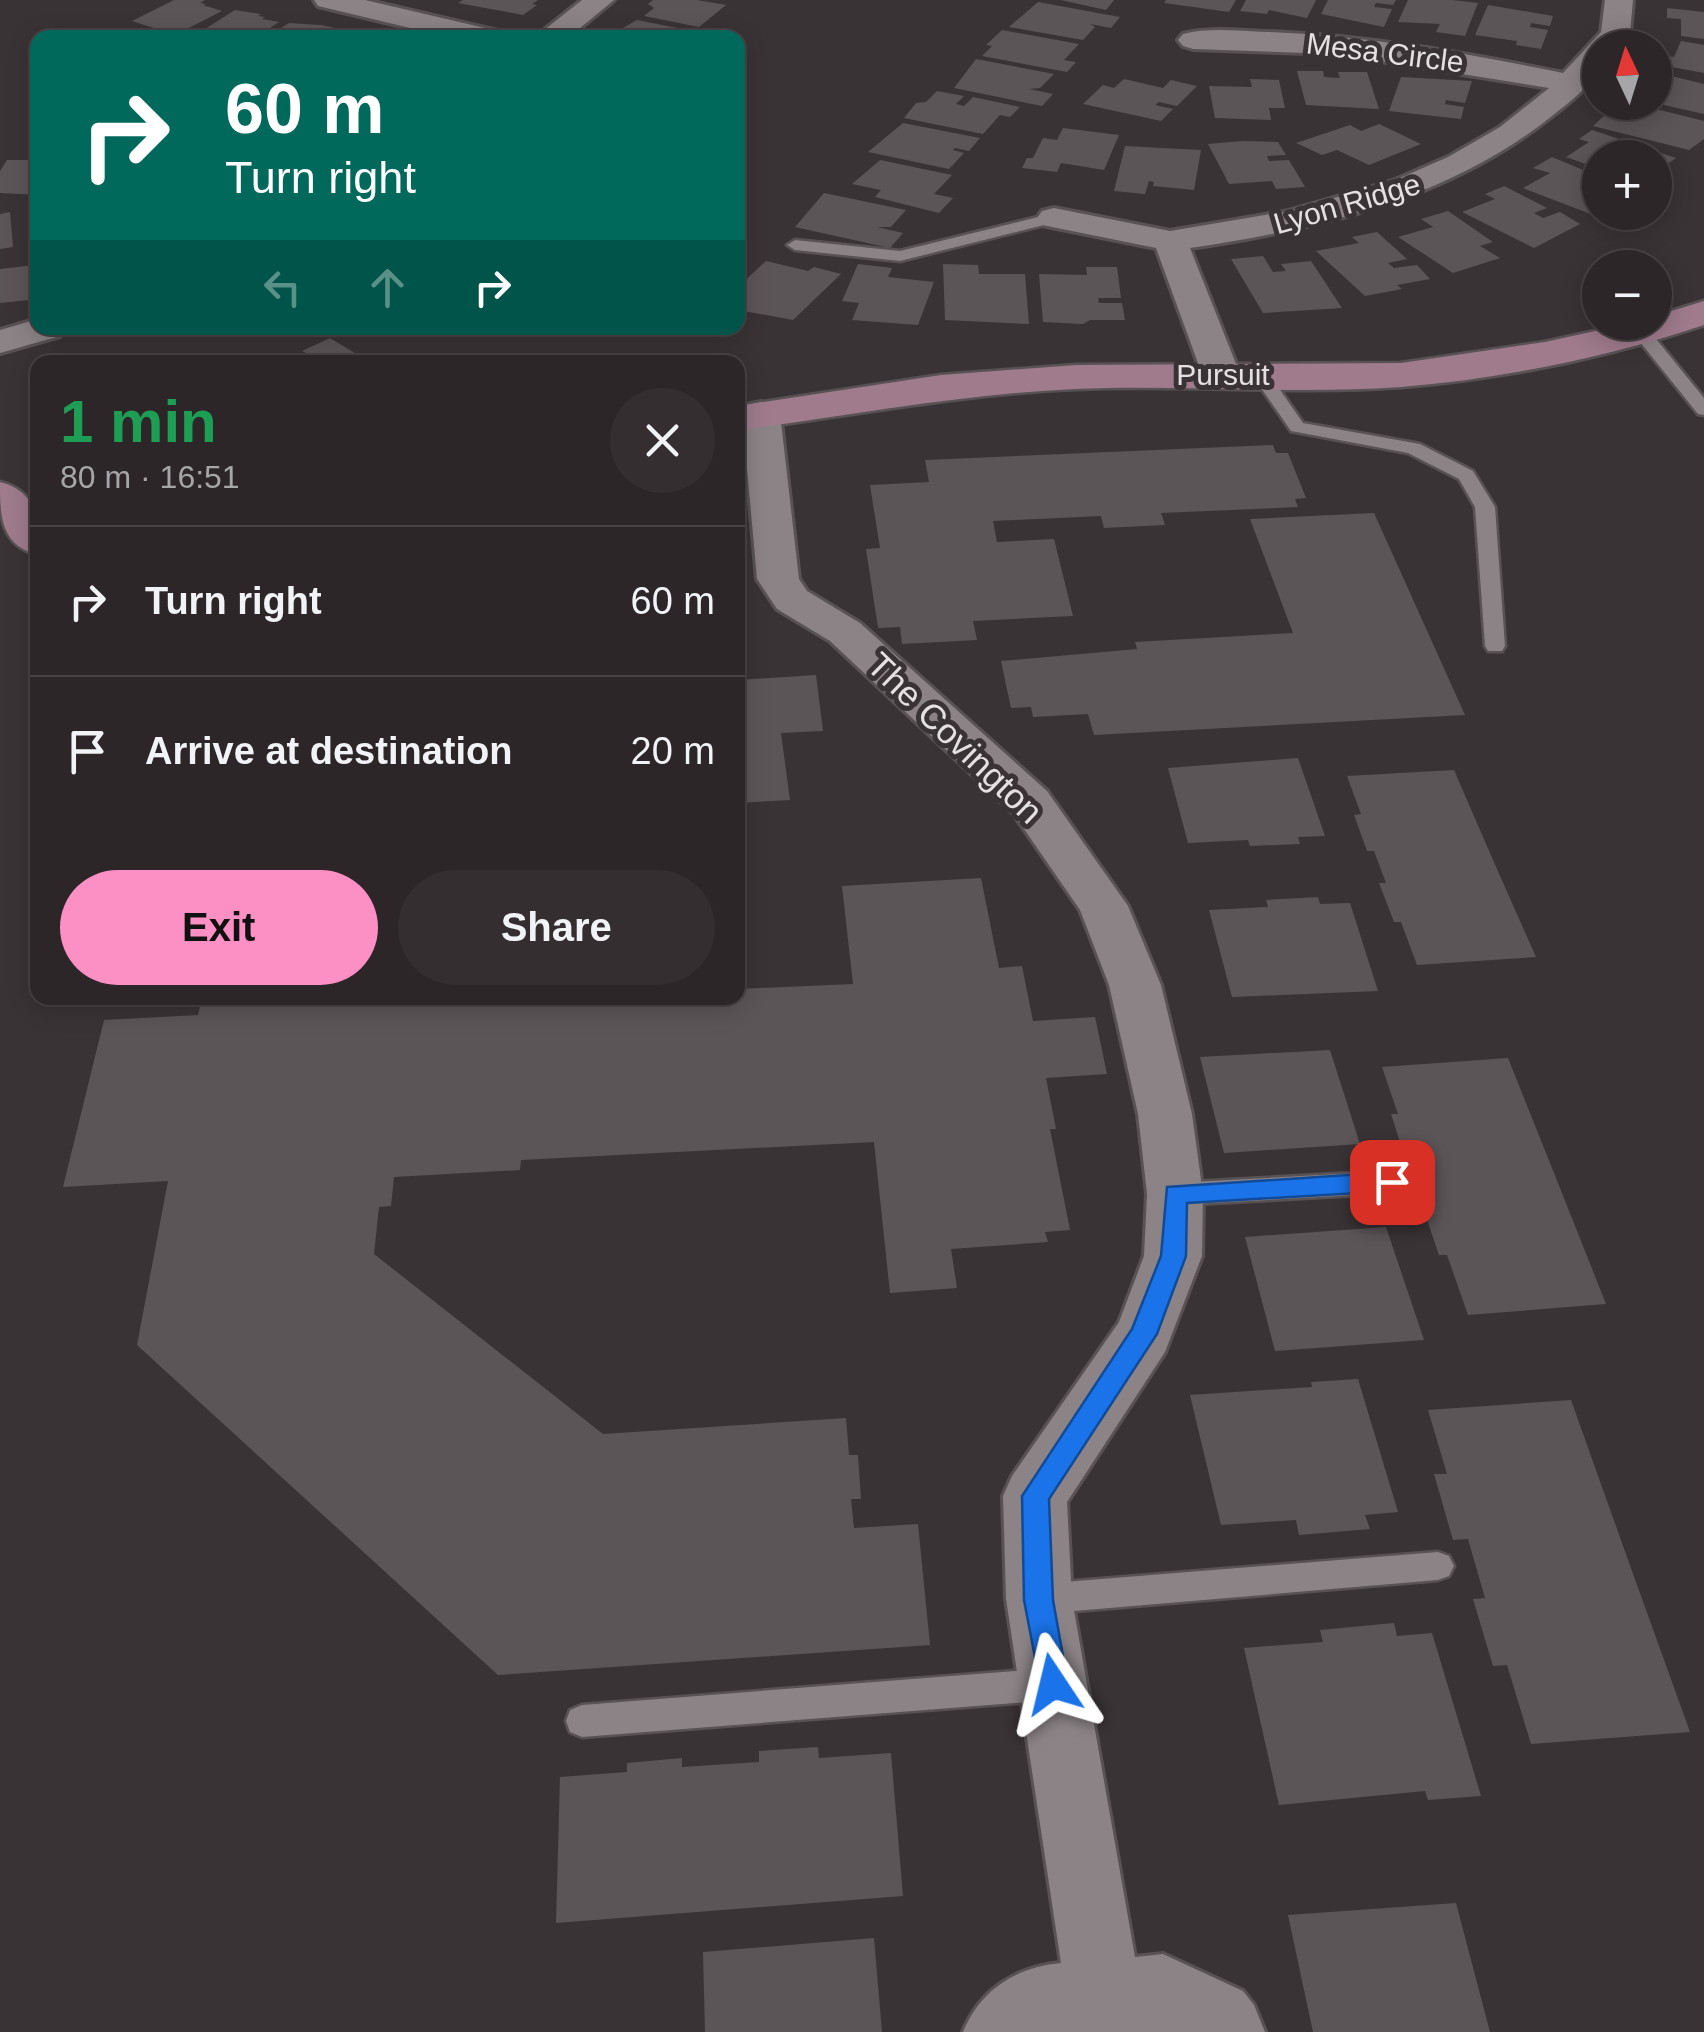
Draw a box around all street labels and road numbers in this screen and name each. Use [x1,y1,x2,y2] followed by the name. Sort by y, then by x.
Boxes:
[1304,26,1466,79] street label: Mesa Circle
[1270,167,1424,240] street label: Lyon Ridge
[1176,358,1270,391] street label: Pursuit
[860,645,1051,831] street label: The Covington

